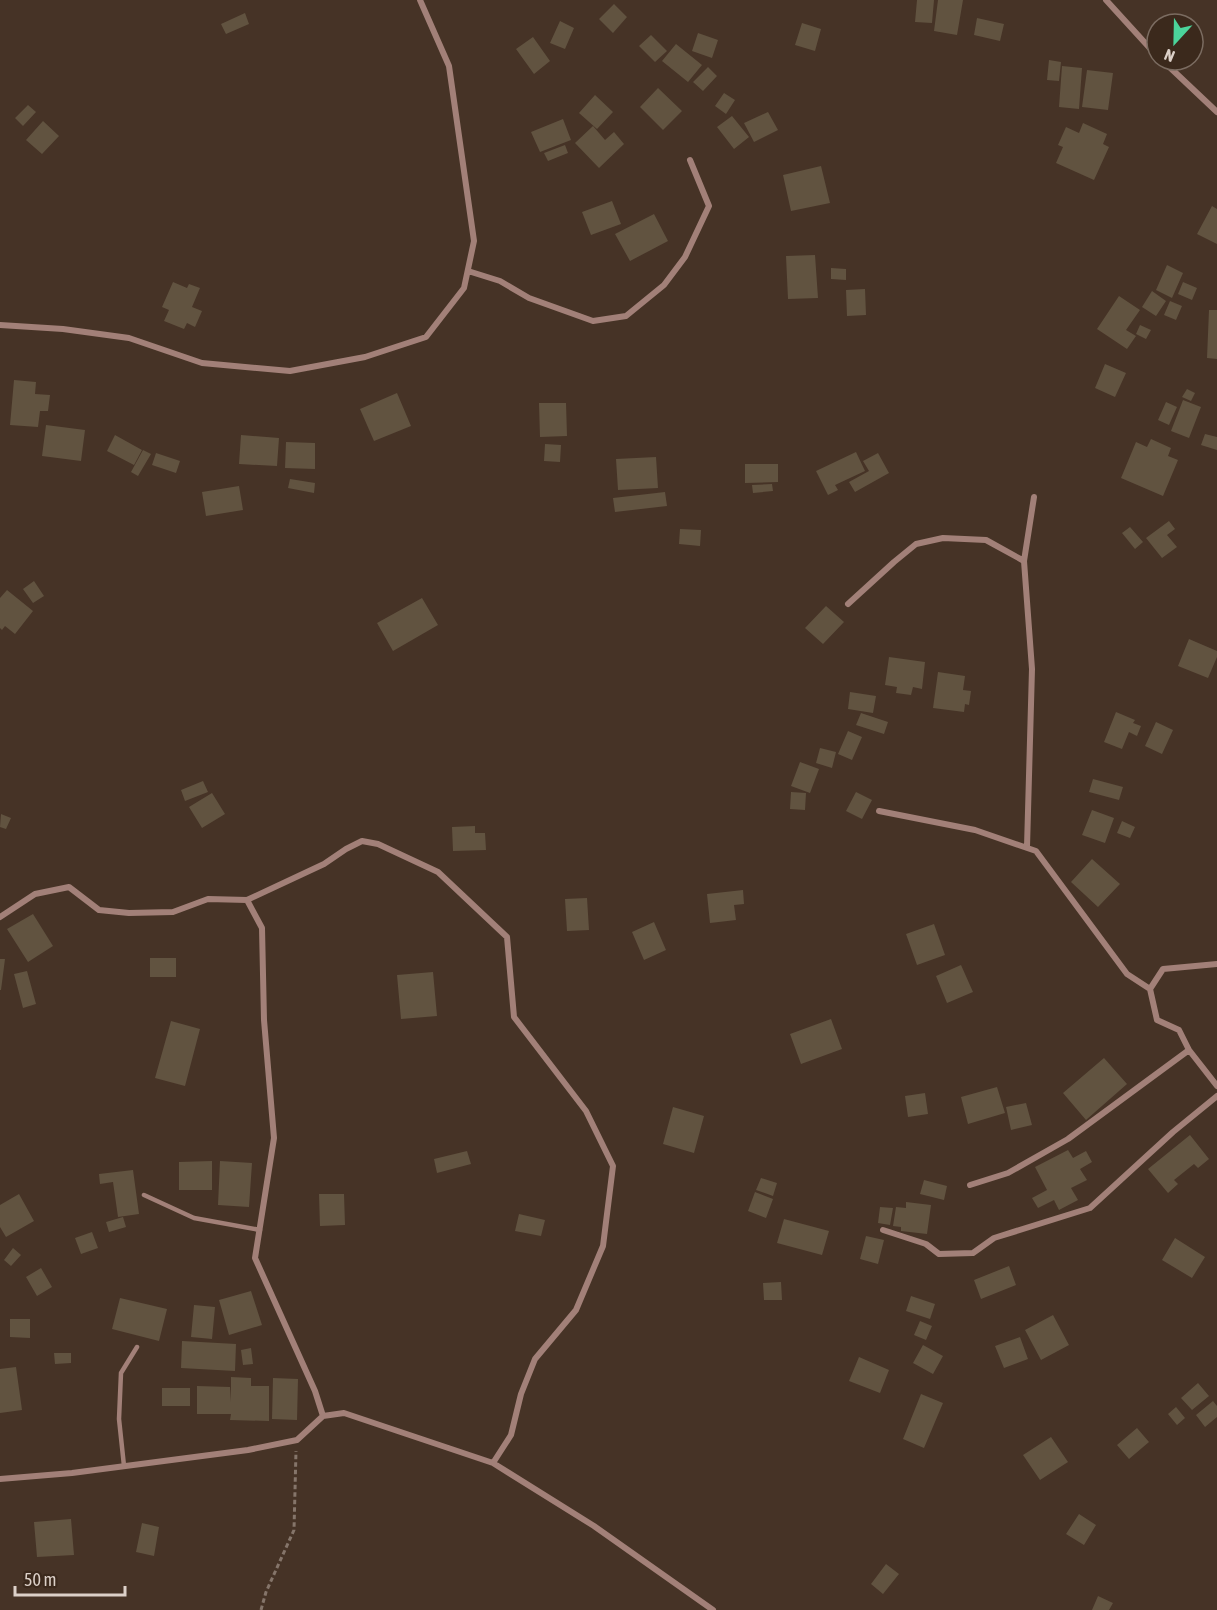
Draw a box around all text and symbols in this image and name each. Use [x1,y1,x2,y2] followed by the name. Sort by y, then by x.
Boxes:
[1145,12,1205,72] north arrow
[1162,46,1177,66] text: N
[15,1559,124,1597] scale bar
[24,1569,56,1590] text: 50 m

